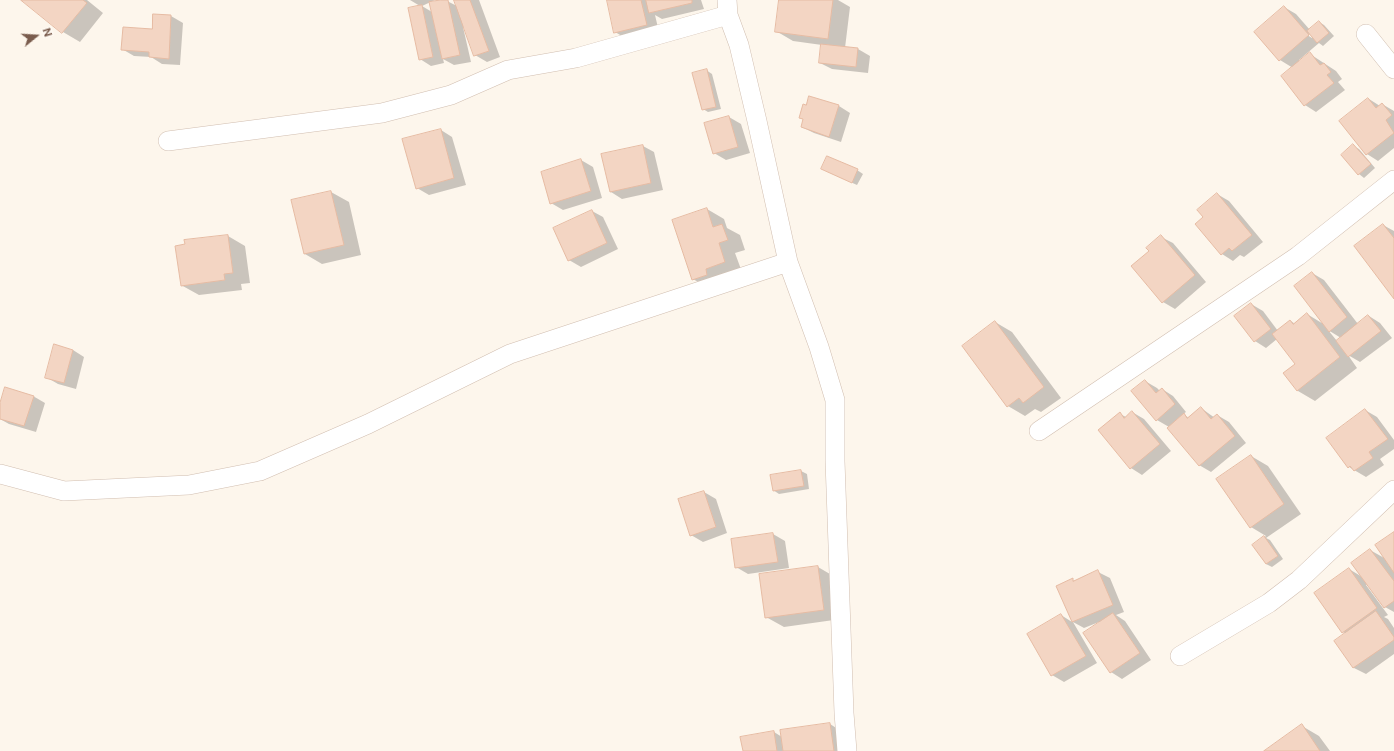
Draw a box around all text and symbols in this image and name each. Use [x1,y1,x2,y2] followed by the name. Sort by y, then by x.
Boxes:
[16,16,56,56] north arrow
[40,26,54,38] text: N

